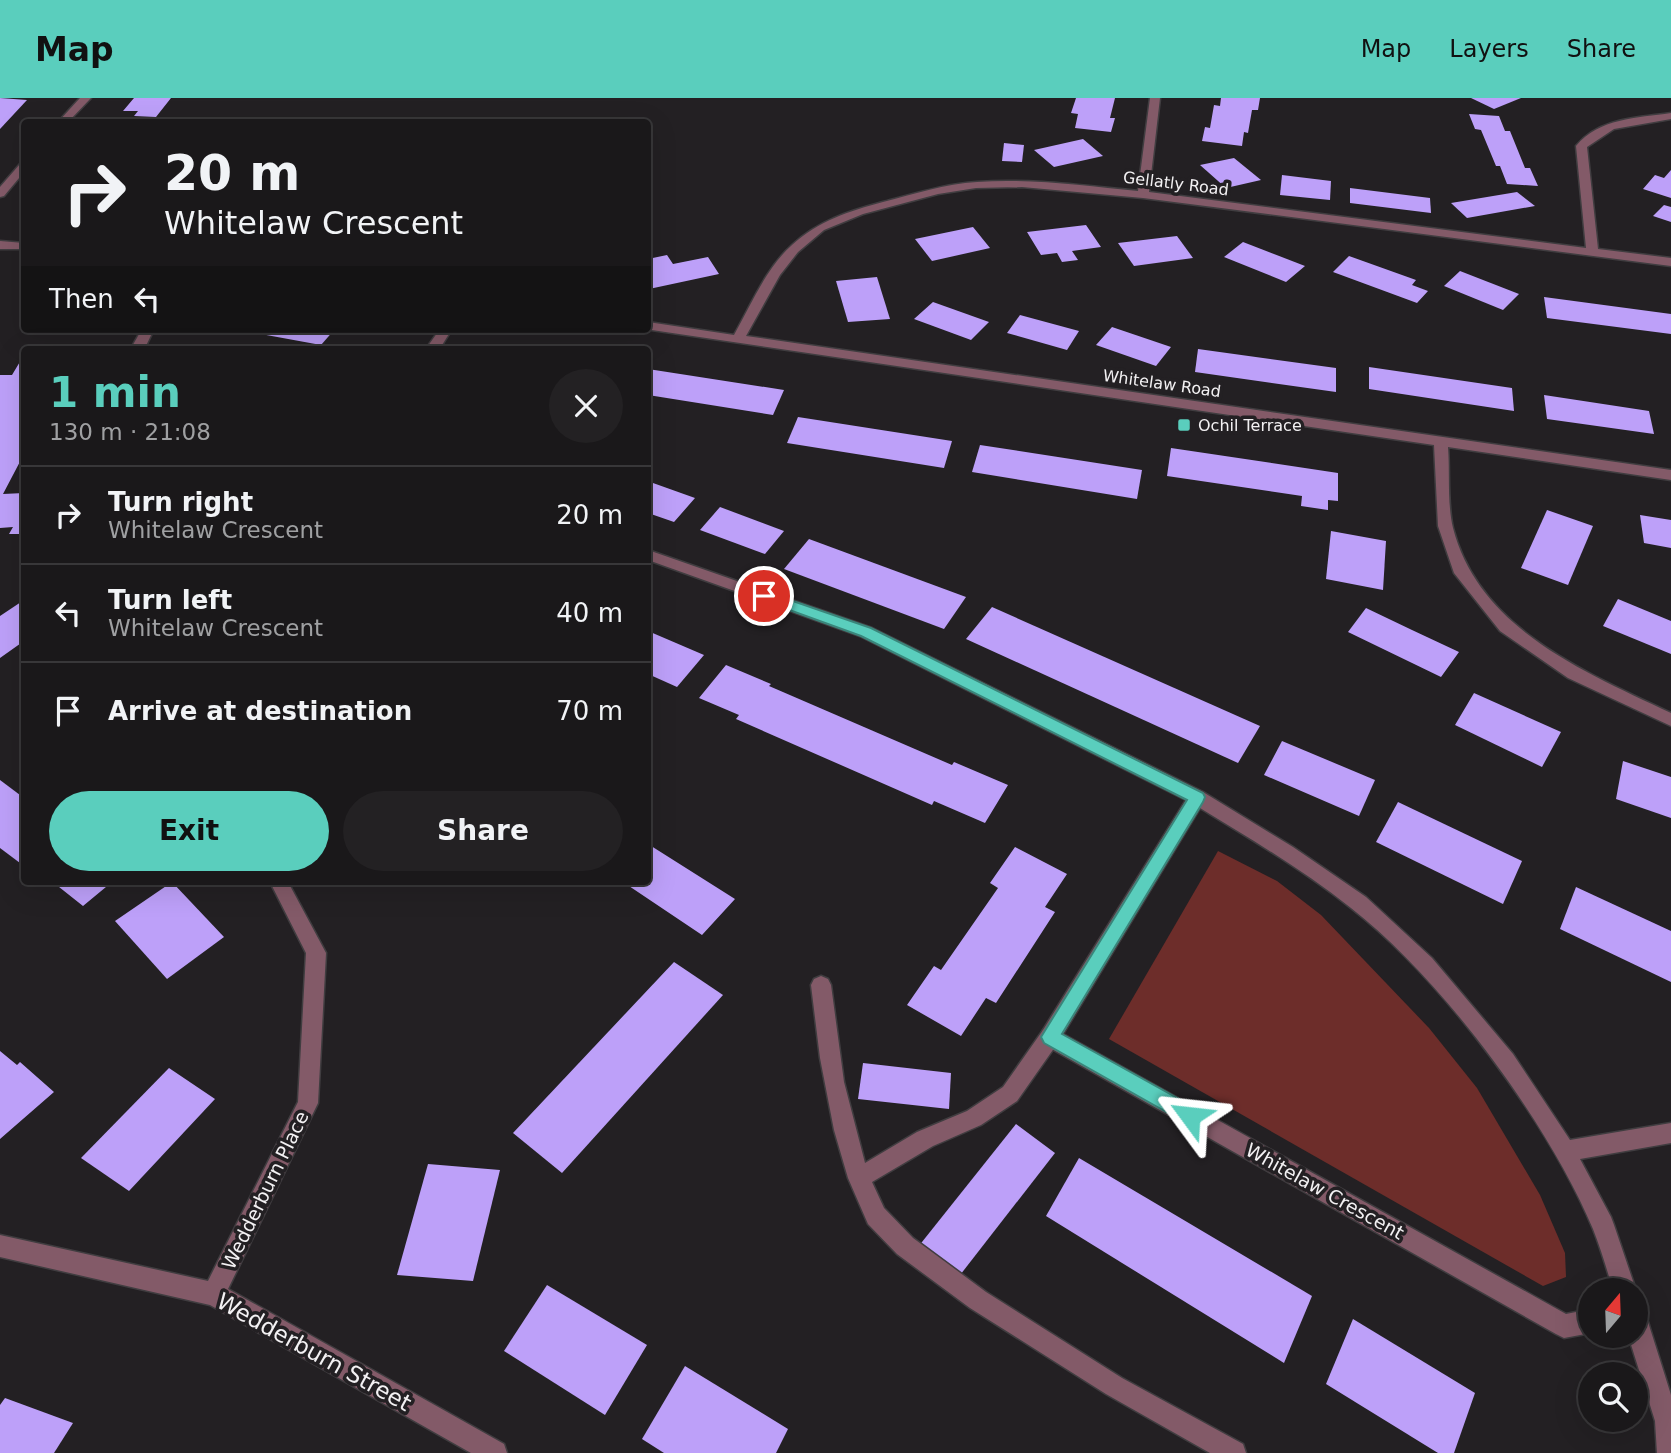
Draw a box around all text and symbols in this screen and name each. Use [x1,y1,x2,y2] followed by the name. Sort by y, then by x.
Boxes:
[35,30,114,69] text: Map
[1361,35,1411,63] text: Map
[1449,35,1529,63] text: Layers
[1567,35,1636,63] text: Share
[164,145,300,202] text: 20 m
[49,147,140,238] icon: right
[1122,168,1230,199] street label: Gellatly Road
[164,204,463,242] text: Whitelaw Crescent
[128,280,166,318] icon: left
[49,284,114,314] text: Then
[1102,366,1222,401] street label: Whitelaw Road
[49,368,181,417] text: 1 min
[549,369,623,443] button: close
[1198,416,1302,435] place label: Ochil Terrace
[1176,417,1192,433] marker: Ochil Terrace
[49,419,211,445] text: 130 m · 21:08
[108,487,253,517] text: Turn right
[49,496,87,534] icon: right
[556,500,623,530] text: 20 m
[108,517,323,543] text: Whitelaw Crescent
[734,566,794,626] pin
[745,577,783,615] icon: arrive
[108,585,232,615] text: Turn left
[49,594,87,632] icon: left
[556,598,623,628] text: 40 m
[108,615,323,641] text: Whitelaw Crescent
[49,692,87,730] icon: arrive
[108,696,412,726] text: Arrive at destination
[556,696,623,726] text: 70 m
[49,791,329,871] button: Exit
[343,791,623,871] button: Share
[1153,1079,1227,1153] position arrow
[217,1107,313,1273] street label: Wedderburn Place
[1242,1138,1408,1244] street label: Whitelaw Crescent
[1578,1278,1648,1348] north arrow
[1578,1278,1648,1432] map controls
[212,1288,416,1416] street label: Wedderburn Street
[1578,1362,1648,1432] button: search

